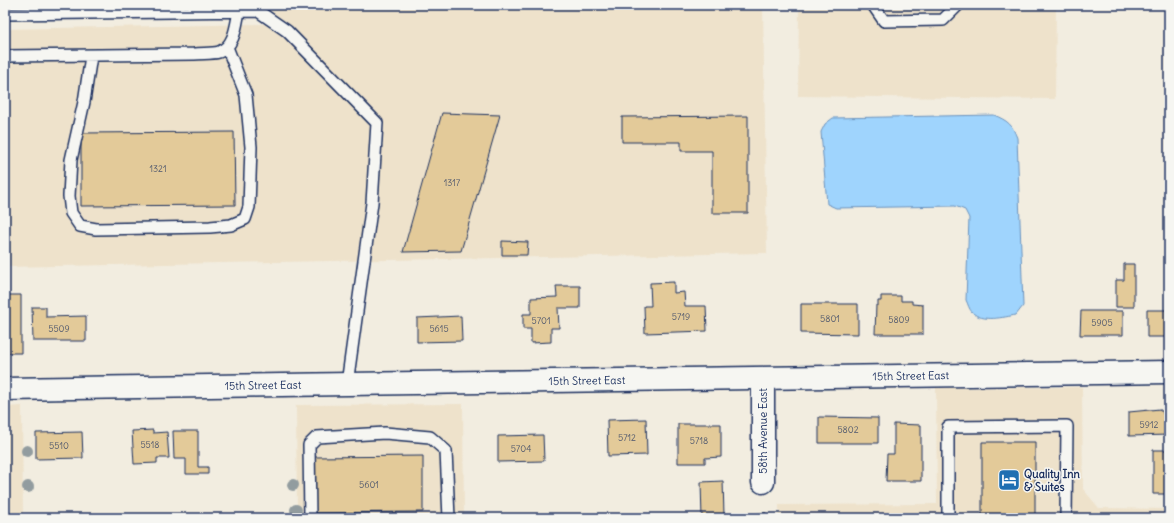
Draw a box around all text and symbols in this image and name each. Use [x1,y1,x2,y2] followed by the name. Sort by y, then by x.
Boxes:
[149,163,167,174] house number: 1321
[444,177,461,188] house number: 1317
[672,311,690,322] house number: 5719
[820,313,840,324] house number: 5801
[888,314,910,325] house number: 5809
[531,315,551,326] house number: 5701
[1091,317,1113,328] house number: 5905
[48,323,70,334] house number: 5509
[429,323,449,334] house number: 5615
[872,368,950,383] street label: 15th Street East
[548,373,626,388] street label: 15th Street East
[224,378,302,393] street label: 15th Street East
[756,388,770,474] street label: 58th Avenue East
[1140,419,1158,430] house number: 5912
[837,424,859,435] house number: 5802
[618,432,636,443] house number: 5712
[690,435,708,446] house number: 5718
[140,439,160,450] house number: 5518
[49,440,69,451] house number: 5510
[511,443,531,454] house number: 5704
[996,467,1022,493] hotel icon: Quality Inn & Suites
[1024,467,1081,494] place label: Quality Inn & Suites
[359,479,379,490] house number: 5601

